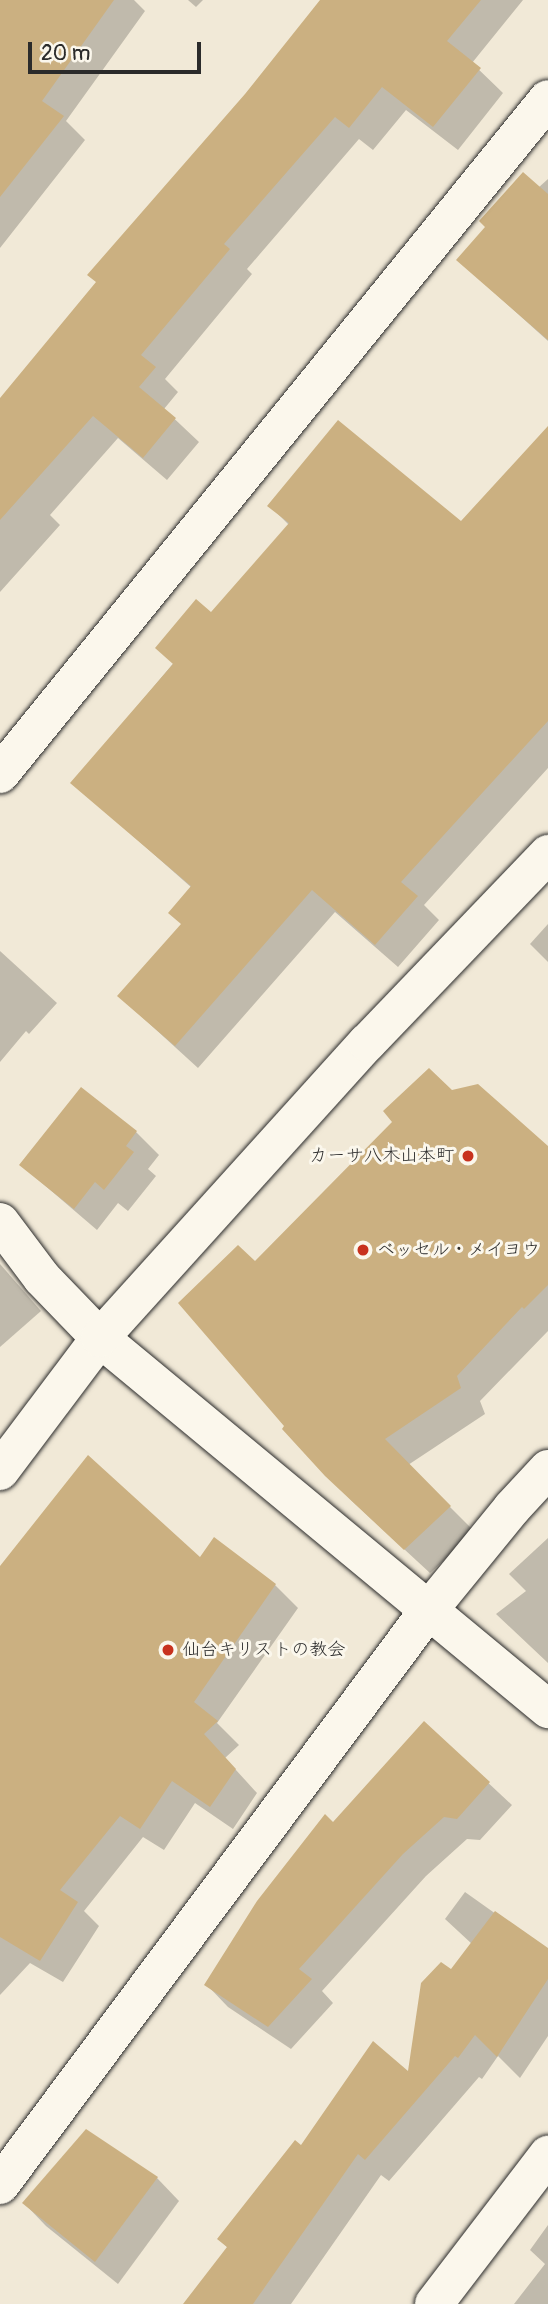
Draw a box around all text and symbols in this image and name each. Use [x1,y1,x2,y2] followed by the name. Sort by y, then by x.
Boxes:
[32,28,205,72] scale bar
[41,40,90,67] text: 20 m
[310,1145,454,1167] place label: カーサ八木山本町
[460,1148,476,1164] marker: カーサ八木山本町
[377,1239,539,1261] place label: ベッセル・メイヨウ
[355,1242,371,1258] marker: ベッセル・メイヨウ
[182,1639,344,1661] place label: 仙台キリストの教会
[160,1642,176,1658] marker: 仙台キリストの教会

